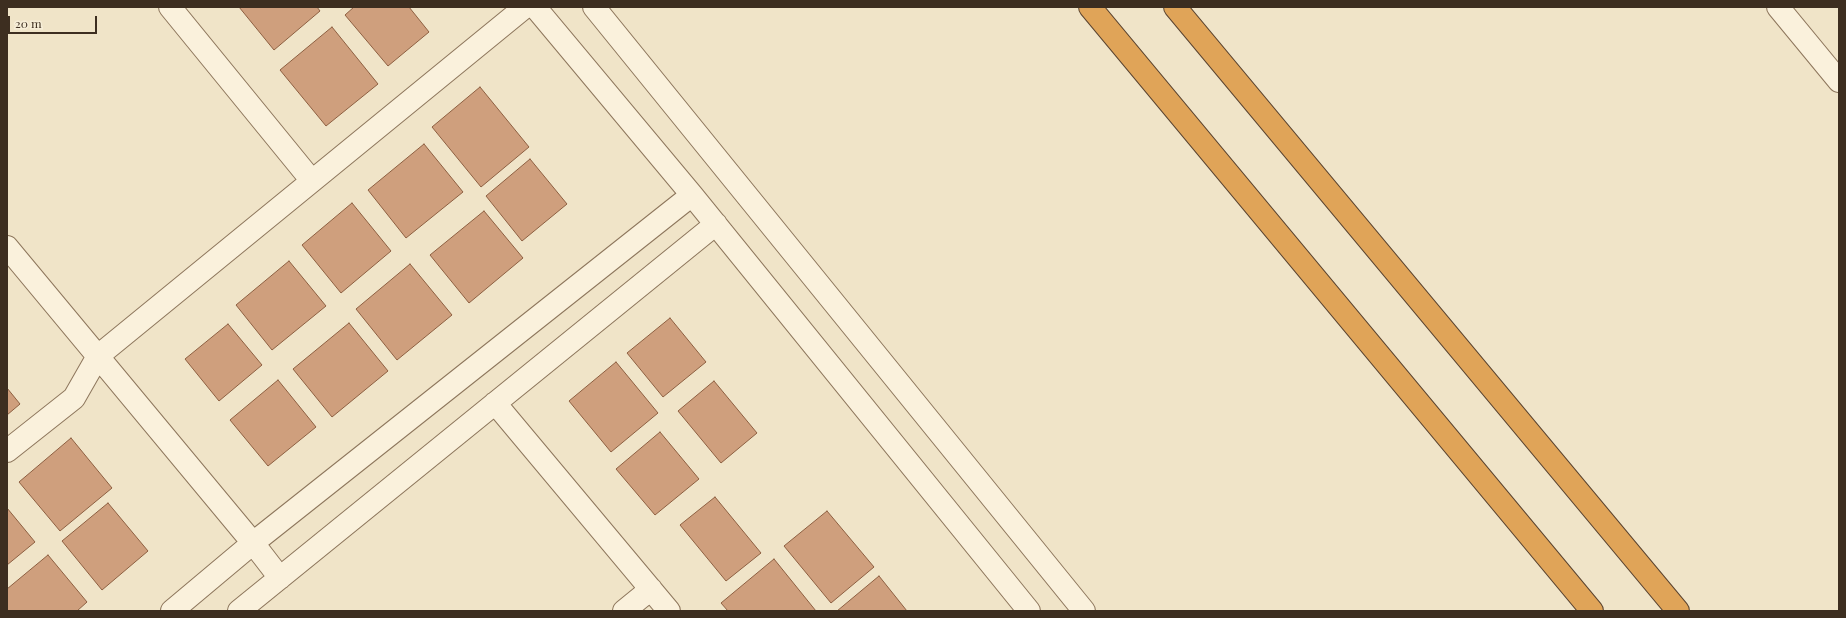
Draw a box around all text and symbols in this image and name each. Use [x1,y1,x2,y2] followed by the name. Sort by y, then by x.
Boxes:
[10,8,99,34] scale bar
[15,15,42,31] text: 20 m

